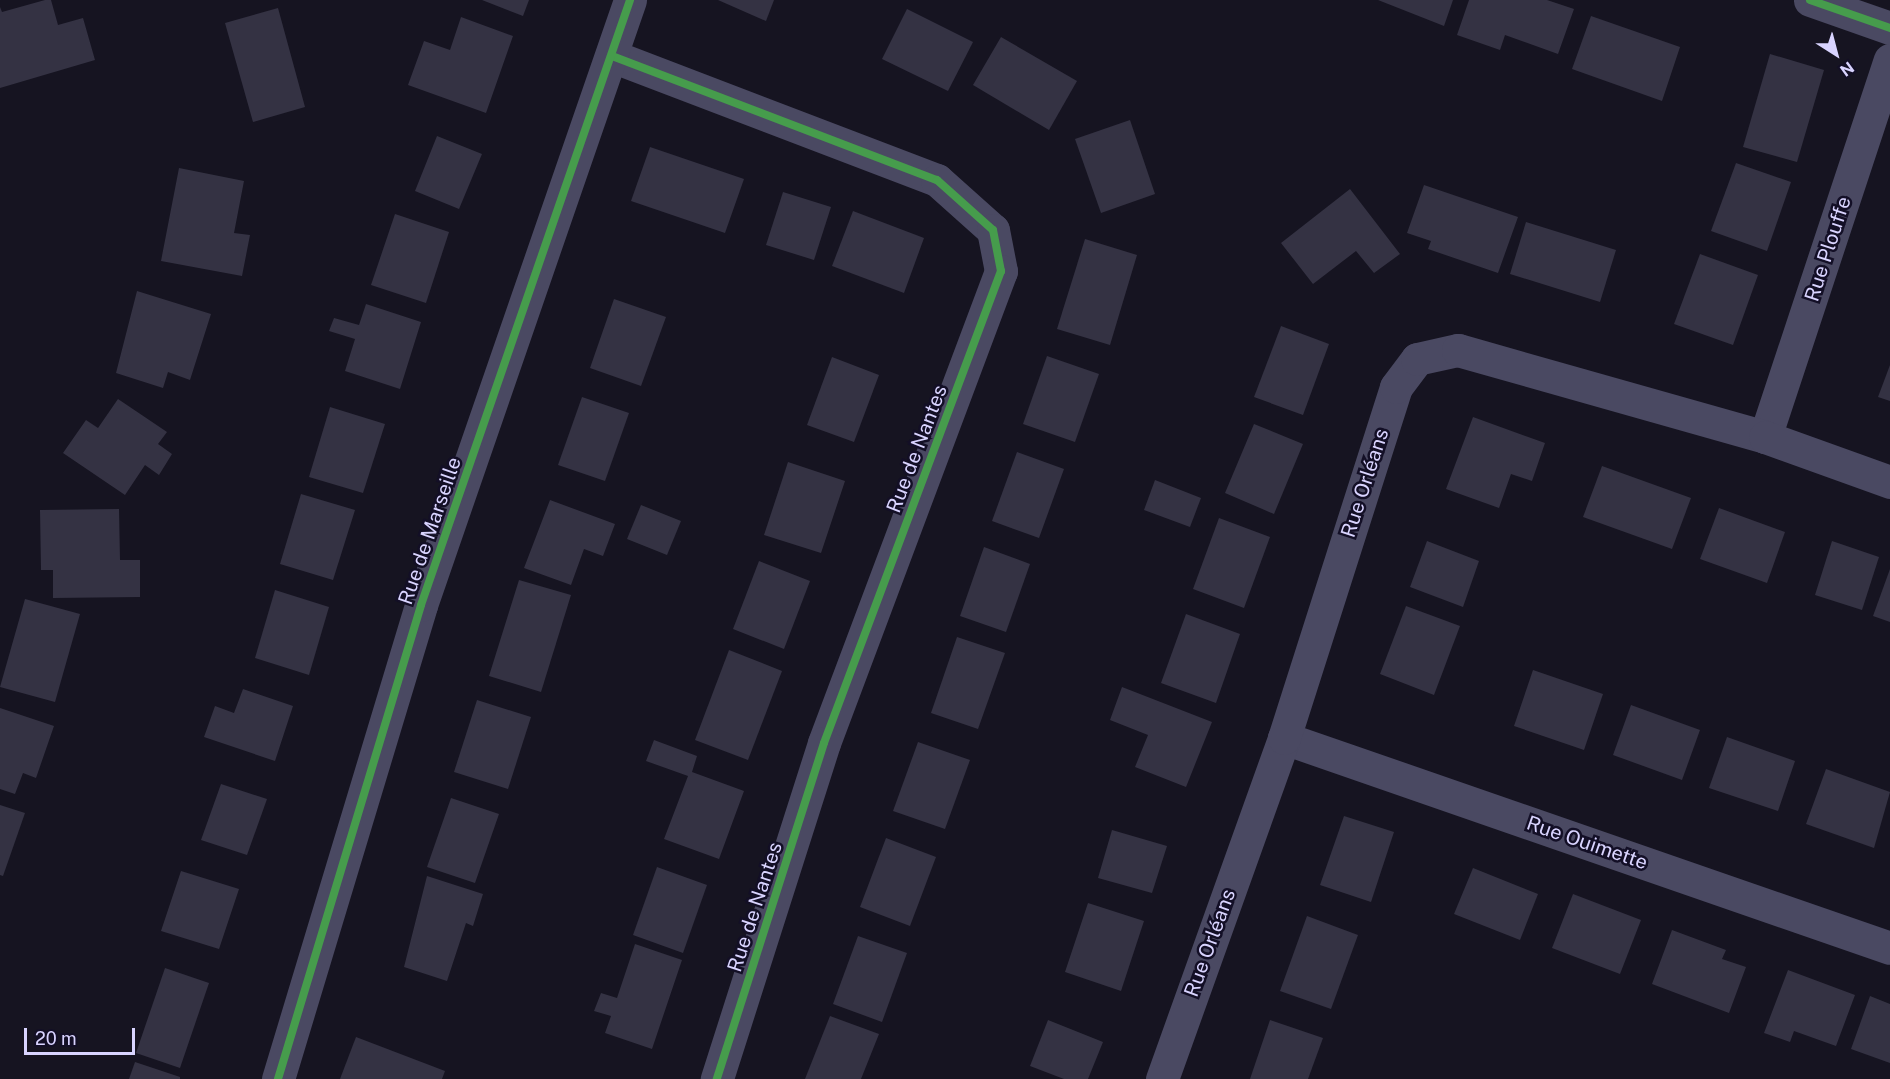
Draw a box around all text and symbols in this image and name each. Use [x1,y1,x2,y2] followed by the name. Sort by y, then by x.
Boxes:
[1806,24,1866,84] north arrow
[1836,58,1858,80] text: N
[1800,194,1856,304] street label: Rue Plouffe
[882,382,952,516] street label: Rue de Nantes
[1336,426,1394,540] street label: Rue Orléans
[393,454,467,608] street label: Rue de Marseille
[1523,811,1651,875] street label: Rue Ouimette
[723,839,787,975] street label: Rue de Nantes
[1179,886,1241,1000] street label: Rue Orléans
[27,1016,138,1054] scale bar
[35,1028,77,1049] text: 20 m

